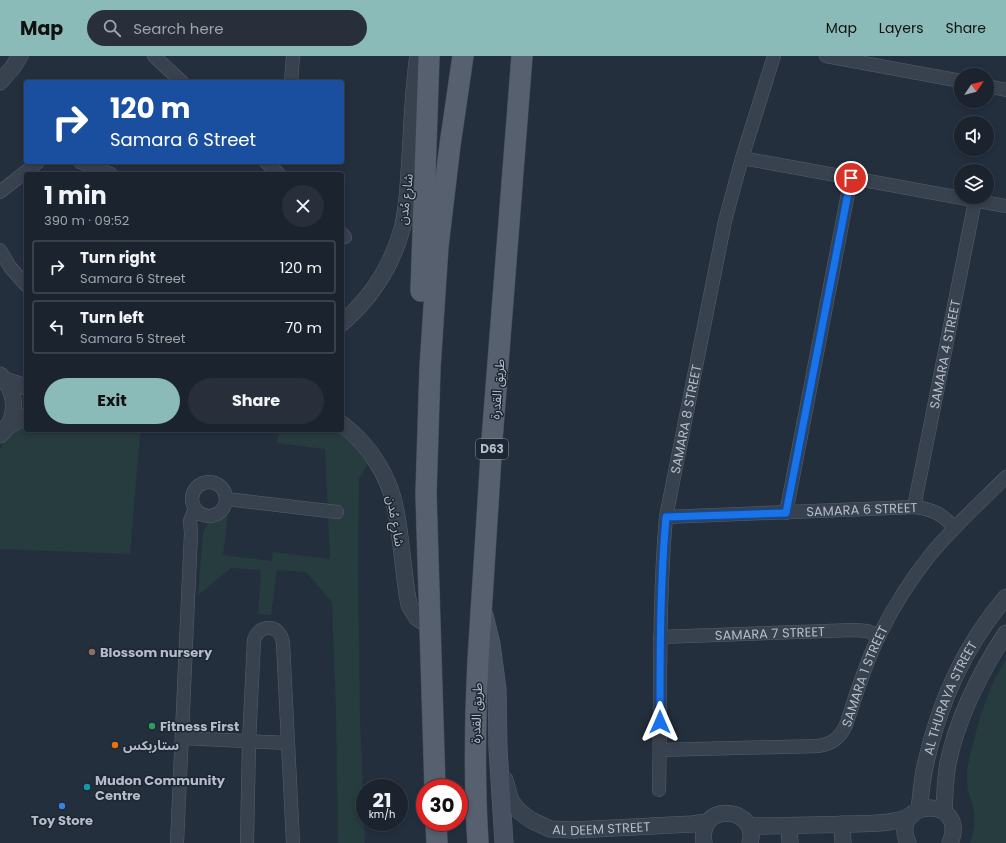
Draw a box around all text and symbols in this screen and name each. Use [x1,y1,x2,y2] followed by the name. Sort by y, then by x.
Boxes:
[87,10,367,46] search box
[20,15,63,42] text: Map
[101,17,123,39] icon: search
[133,18,224,39] text: Search here
[826,18,857,38] text: Map
[879,18,923,38] text: Layers
[945,18,986,38] text: Share
[954,68,994,108] north arrow
[954,68,994,204] map controls
[110,89,190,128] text: 120 m
[44,96,96,148] icon: right
[954,116,994,156] button: sound
[110,127,256,152] text: Samara 6 Street
[834,161,868,195] pin
[954,164,994,204] button: layers
[840,167,862,189] icon: arrive
[393,172,419,226] street label: شارع مُدن
[44,179,107,212] text: 1 min
[282,185,324,227] button: close
[44,211,129,230] text: 390 m · 09:52
[80,247,156,268] text: Turn right
[46,256,68,278] icon: right
[280,257,322,278] text: 120 m
[80,269,186,288] text: Samara 6 Street
[925,298,965,410] street label: SAMARA 4 STREET
[80,307,144,328] text: Turn left
[46,316,68,338] icon: left
[285,317,322,338] text: 70 m
[80,329,185,348] text: Samara 5 Street
[485,358,510,420] street label: طريق القدرة
[666,363,706,476] street label: SAMARA 8 STREET
[44,378,180,424] button: Exit
[188,378,324,424] button: Share
[476,439,508,459] road number: D63
[381,494,409,548] street label: شارع مُدن
[806,498,918,521] street label: SAMARA 6 STREET
[715,622,825,645] street label: SAMARA 7 STREET
[837,622,893,729] street label: SAMARA 1 STREET
[919,637,982,757] street label: AL THURAYA STREET
[100,643,213,662] place label: Blossom nursery
[87,647,97,657] marker: Blossom nursery
[466,682,487,744] street label: طريق القدرة
[639,701,681,743] position arrow
[160,717,239,736] place label: Fitness First
[147,721,157,731] marker: Fitness First
[123,736,179,755] place label: ستاربكس
[110,740,120,750] marker: ستاربكس
[95,771,226,805] place label: Mudon Community Centre
[416,779,468,831] speed limit sign: 30
[82,782,92,792] marker: Mudon Community Centre
[373,786,391,814] text: 21
[57,801,67,811] marker: Toy Store
[369,807,395,822] text: km/h
[31,811,93,830] place label: Toy Store
[552,817,651,840] street label: AL DEEM STREET

